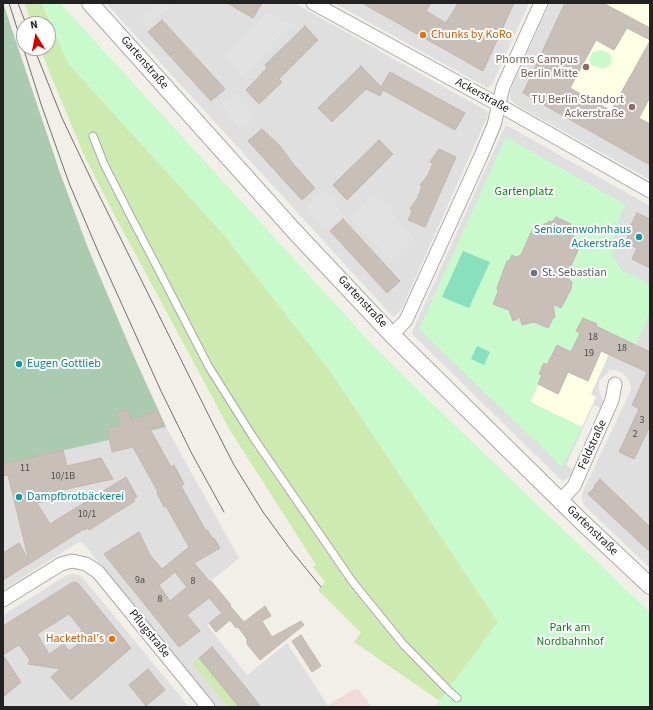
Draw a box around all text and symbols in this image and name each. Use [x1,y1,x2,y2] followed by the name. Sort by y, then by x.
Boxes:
[16,16,56,56] north arrow
[29,17,39,33] text: N
[431,28,512,42] place label: Chunks by KoRo
[418,30,428,40] marker: Chunks by KoRo
[117,33,171,93] street label: Gartenstraße
[496,53,578,81] place label: Phorms Campus Berlin Mitte
[581,62,591,72] marker: Phorms Campus Berlin Mitte
[453,75,511,117] street label: Ackerstraße
[531,93,624,121] place label: TU Berlin Standort Ackerstraße
[627,102,637,112] marker: TU Berlin Standort Ackerstraße
[495,185,553,199] park label: Gartenplatz
[534,223,631,251] place label: Seniorenwohnhaus Ackerstraße
[634,232,644,242] marker: Seniorenwohnhaus Ackerstraße
[542,266,607,280] place label: St. Sebastian
[529,268,539,278] marker: St. Sebastian
[334,273,390,331] street label: Gartenstraße
[588,332,598,344] house number: 18
[617,343,627,355] house number: 18
[584,348,594,360] house number: 19
[27,357,101,371] place label: Eugen Gottlieb
[14,359,24,369] marker: Eugen Gottlieb
[640,415,644,427] house number: 3
[576,418,610,472] street label: Feldstraße
[633,429,637,441] house number: 2
[20,463,30,475] house number: 11
[51,471,75,483] house number: 10/1B
[27,490,124,504] place label: Dampfbrotbäckerei
[14,492,24,502] marker: Dampfbrotbäckerei
[563,503,621,559] street label: Gartenstraße
[78,509,96,521] house number: 10/1
[135,575,145,587] house number: 9a
[191,576,195,588] house number: 8
[158,594,162,606] house number: 8
[125,607,173,661] street label: Pflugstraße
[536,621,604,649] park label: Park am Nordbahnhof
[46,632,104,646] place label: Hackethal's
[107,634,117,644] marker: Hackethal's

